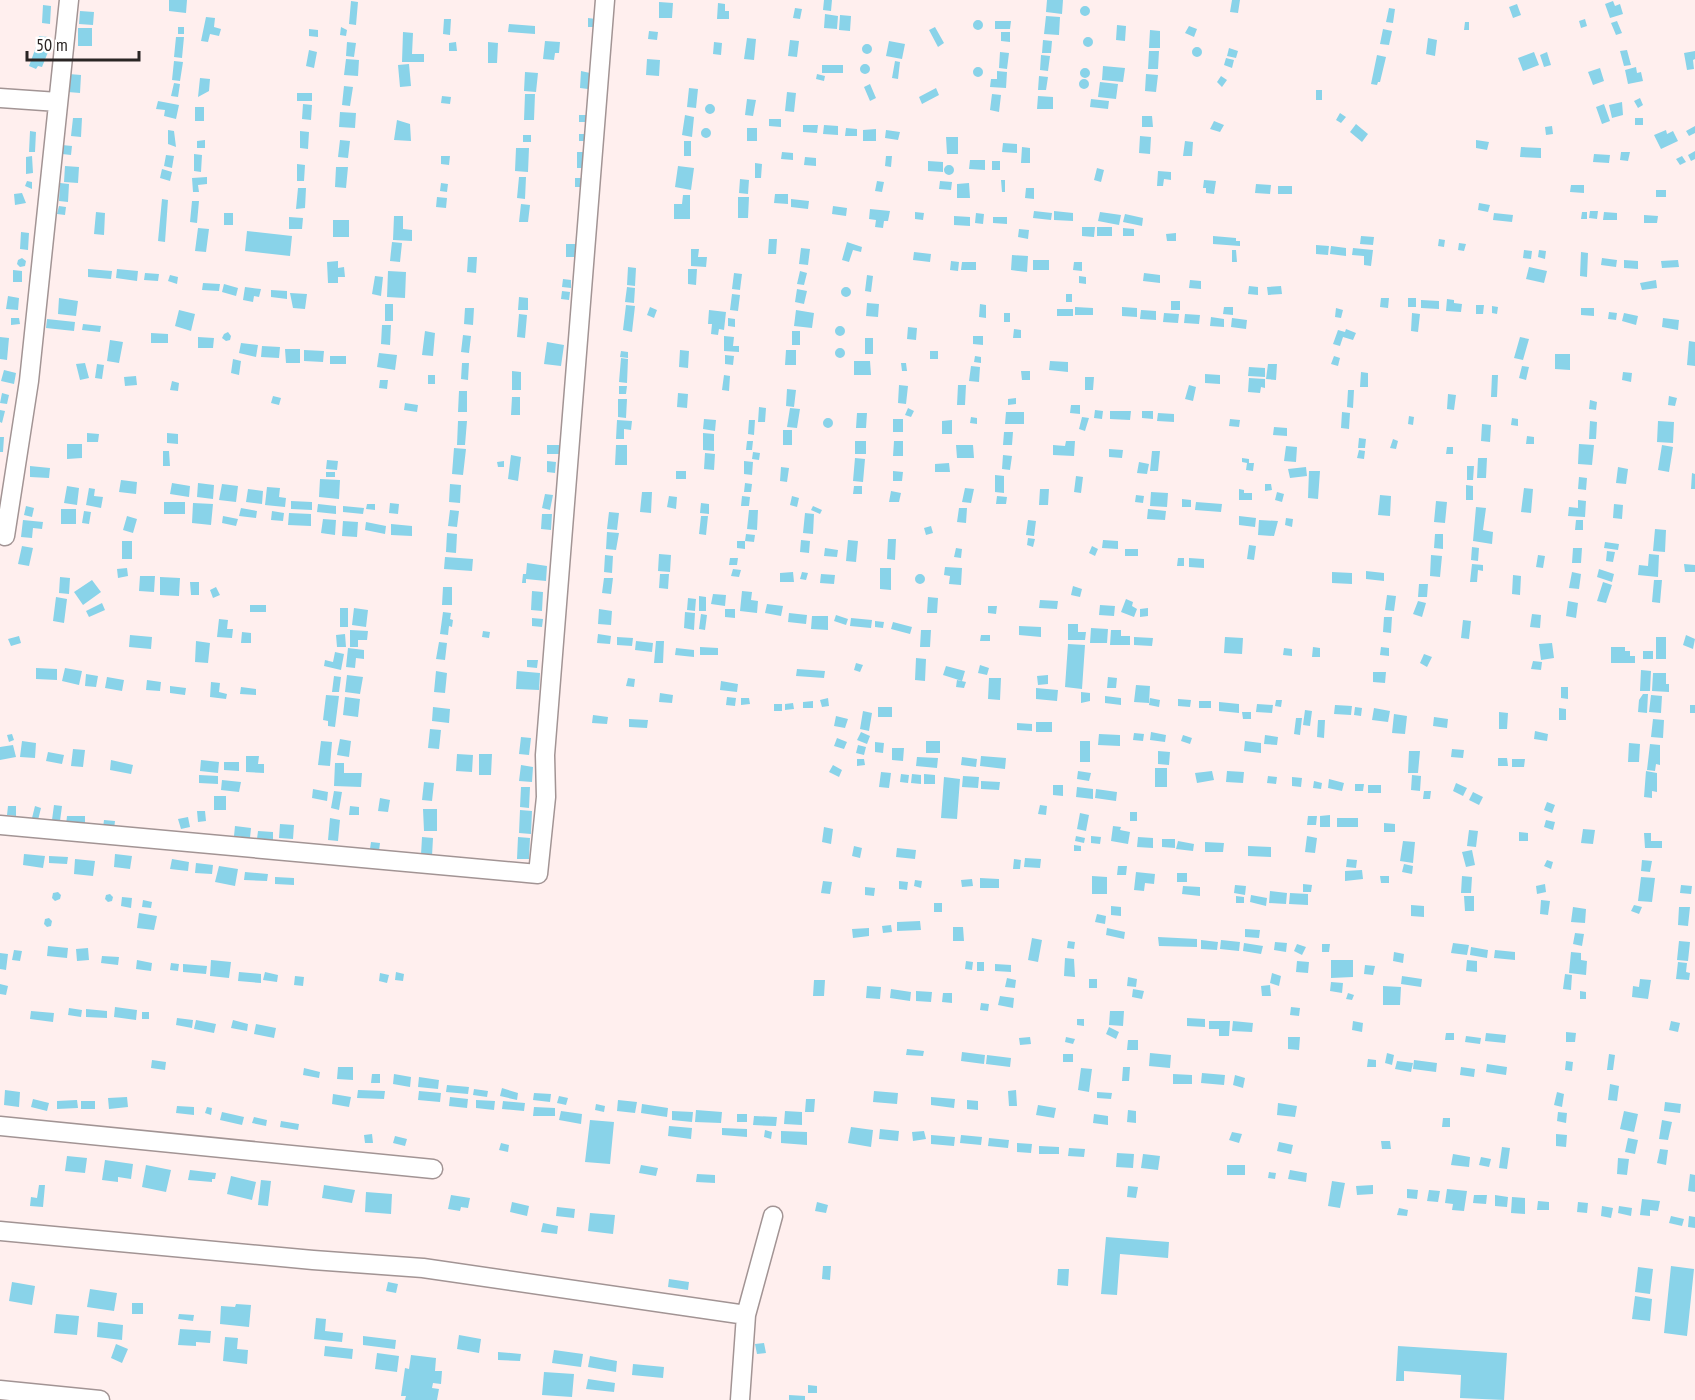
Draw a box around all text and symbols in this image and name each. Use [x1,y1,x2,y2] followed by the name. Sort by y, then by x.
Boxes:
[27,24,140,62] scale bar
[36,33,68,56] text: 50 m

